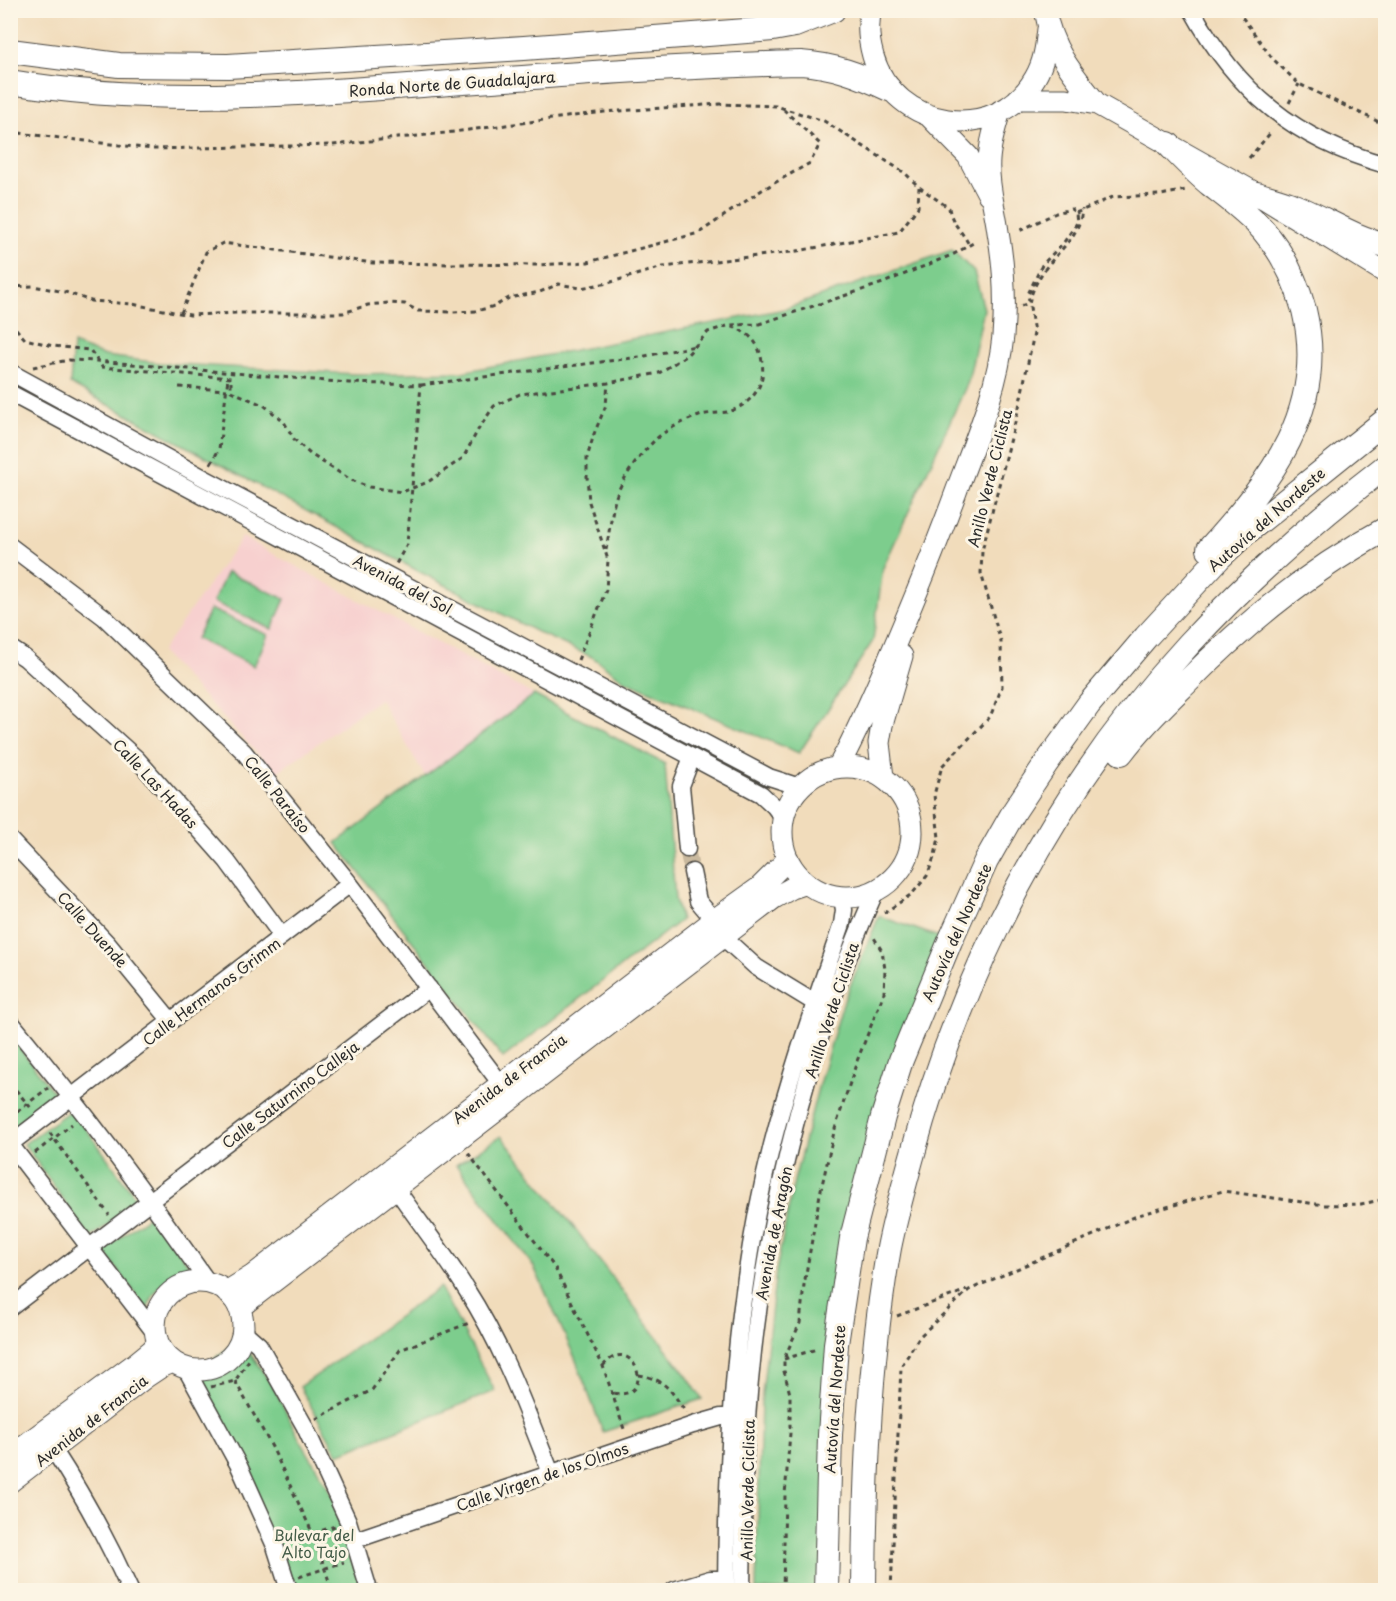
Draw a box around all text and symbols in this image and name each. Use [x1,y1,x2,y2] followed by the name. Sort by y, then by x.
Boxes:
[348,64,557,102] street label: Ronda Norte de Guadalajara
[961,406,1017,549] street label: Anillo Verde Ciclista
[1202,461,1330,577] street label: Autovía del Nordeste
[350,548,456,620] street label: Avenida del Sol
[108,733,204,833] street label: Calle Las Hadas
[240,750,316,838] street label: Calle Paraíso
[915,859,997,1005] street label: Autovía del Nordeste
[52,886,134,972] street label: Calle Duende
[137,931,285,1051] street label: Calle Hermanos Grimm
[798,938,864,1081] street label: Anillo Verde Ciclista
[447,1027,572,1129] street label: Avenida de Francia
[216,1034,364,1153] street label: Calle Saturnino Calleja
[749,1164,797,1302] street label: Avenida de Aragón
[817,1324,851,1474] street label: Autovía del Nordeste
[30,1368,153,1472] street label: Avenida de Francia
[734,1418,760,1561] street label: Anillo Verde Ciclista
[453,1436,631,1516] street label: Calle Virgen de los Olmos
[274,1523,354,1563] park label: Bulevar del Alto Tajo

